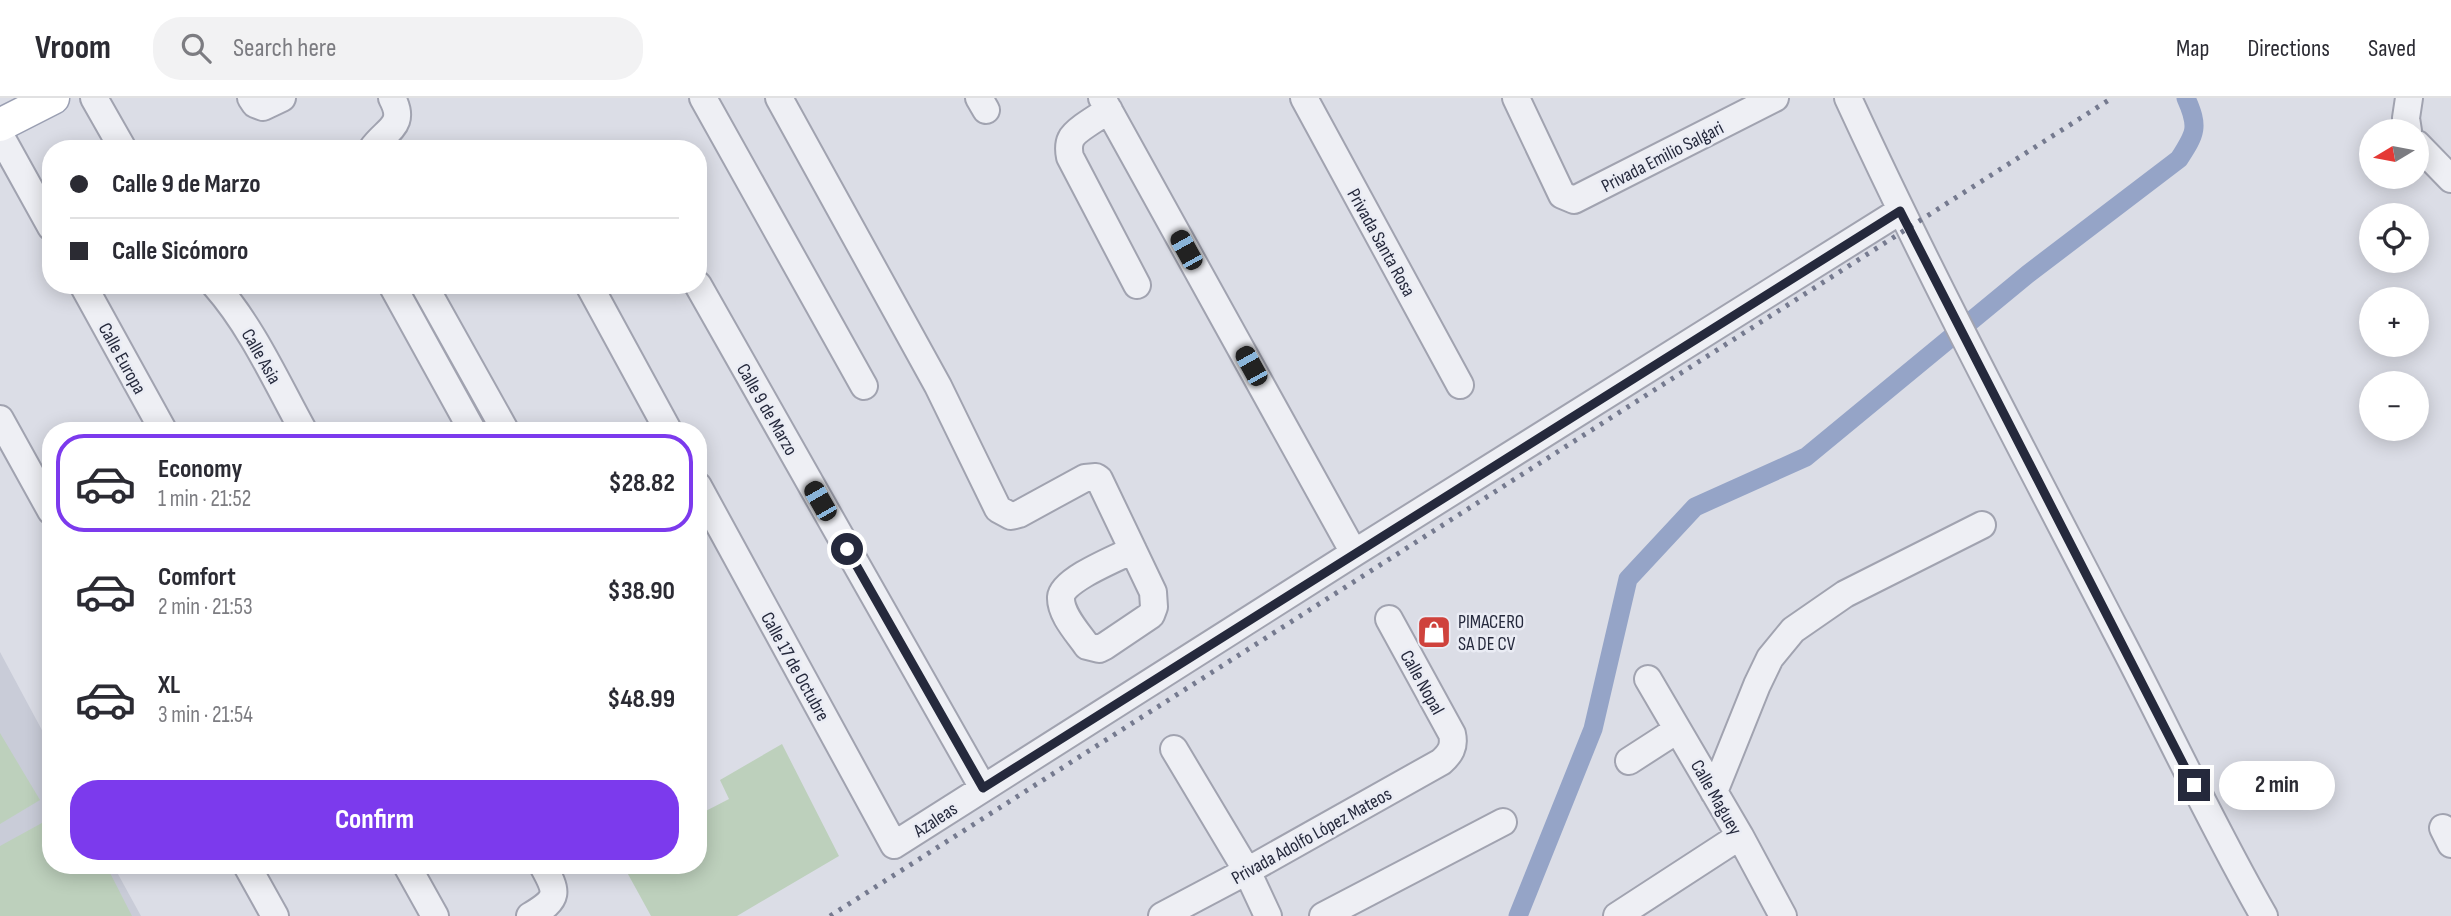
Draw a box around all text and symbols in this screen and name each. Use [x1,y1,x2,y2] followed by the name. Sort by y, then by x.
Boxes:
[153,17,643,80] search box
[35,28,111,68] text: Vroom
[177,29,215,67] icon: search
[233,33,336,64] text: Search here
[2176,34,2209,63] text: Map
[2247,34,2330,63] text: Directions
[2368,34,2416,63] text: Saved
[1598,117,1728,198] street label: Privada Emilio Salgari
[2359,119,2429,189] north arrow
[2359,119,2429,441] map controls
[112,169,261,200] text: Calle 9 de Marzo
[1342,185,1420,301] street label: Privada Santa Rosa
[2359,203,2429,273] button: locate
[1167,227,1206,273] car
[112,236,248,267] text: Calle Sicómoro
[2359,287,2429,357] button: +
[93,319,151,398] street label: Calle Europa
[236,325,286,388] street label: Calle Asia
[1232,343,1271,389] car
[731,360,802,460] street label: Calle 9 de Marzo
[2359,371,2429,441] button: −
[74,452,137,515] icon: car
[158,454,242,485] text: Economy
[608,468,675,499] text: $28.82
[801,478,840,524] car
[158,485,251,513] text: 1 min · 21:52
[831,533,863,565] route start
[74,560,137,623] icon: car
[158,562,236,593] text: Comfort
[608,576,675,607] text: $38.90
[158,593,253,621] text: 2 min · 21:53
[755,608,834,725] street label: Calle 17 de Octubre
[1458,611,1524,656] place label: PIMACERO SA DE CV
[1415,613,1453,651] shop icon: PIMACERO SA DE CV
[1395,646,1449,719] street label: Calle Nopal
[74,668,137,731] icon: car
[158,670,180,701] text: XL
[607,684,675,715] text: $48.99
[158,701,253,729] text: 3 min · 21:54
[1685,756,1747,840] street label: Calle Maguey
[2218,760,2334,810] callout: 2 min
[2178,769,2210,801] route end
[2255,771,2299,799] text: 2 min
[70,780,679,860] button: Confirm
[1228,783,1396,890] street label: Privada Adolfo López Mateos
[909,798,962,843] street label: Azaleas

